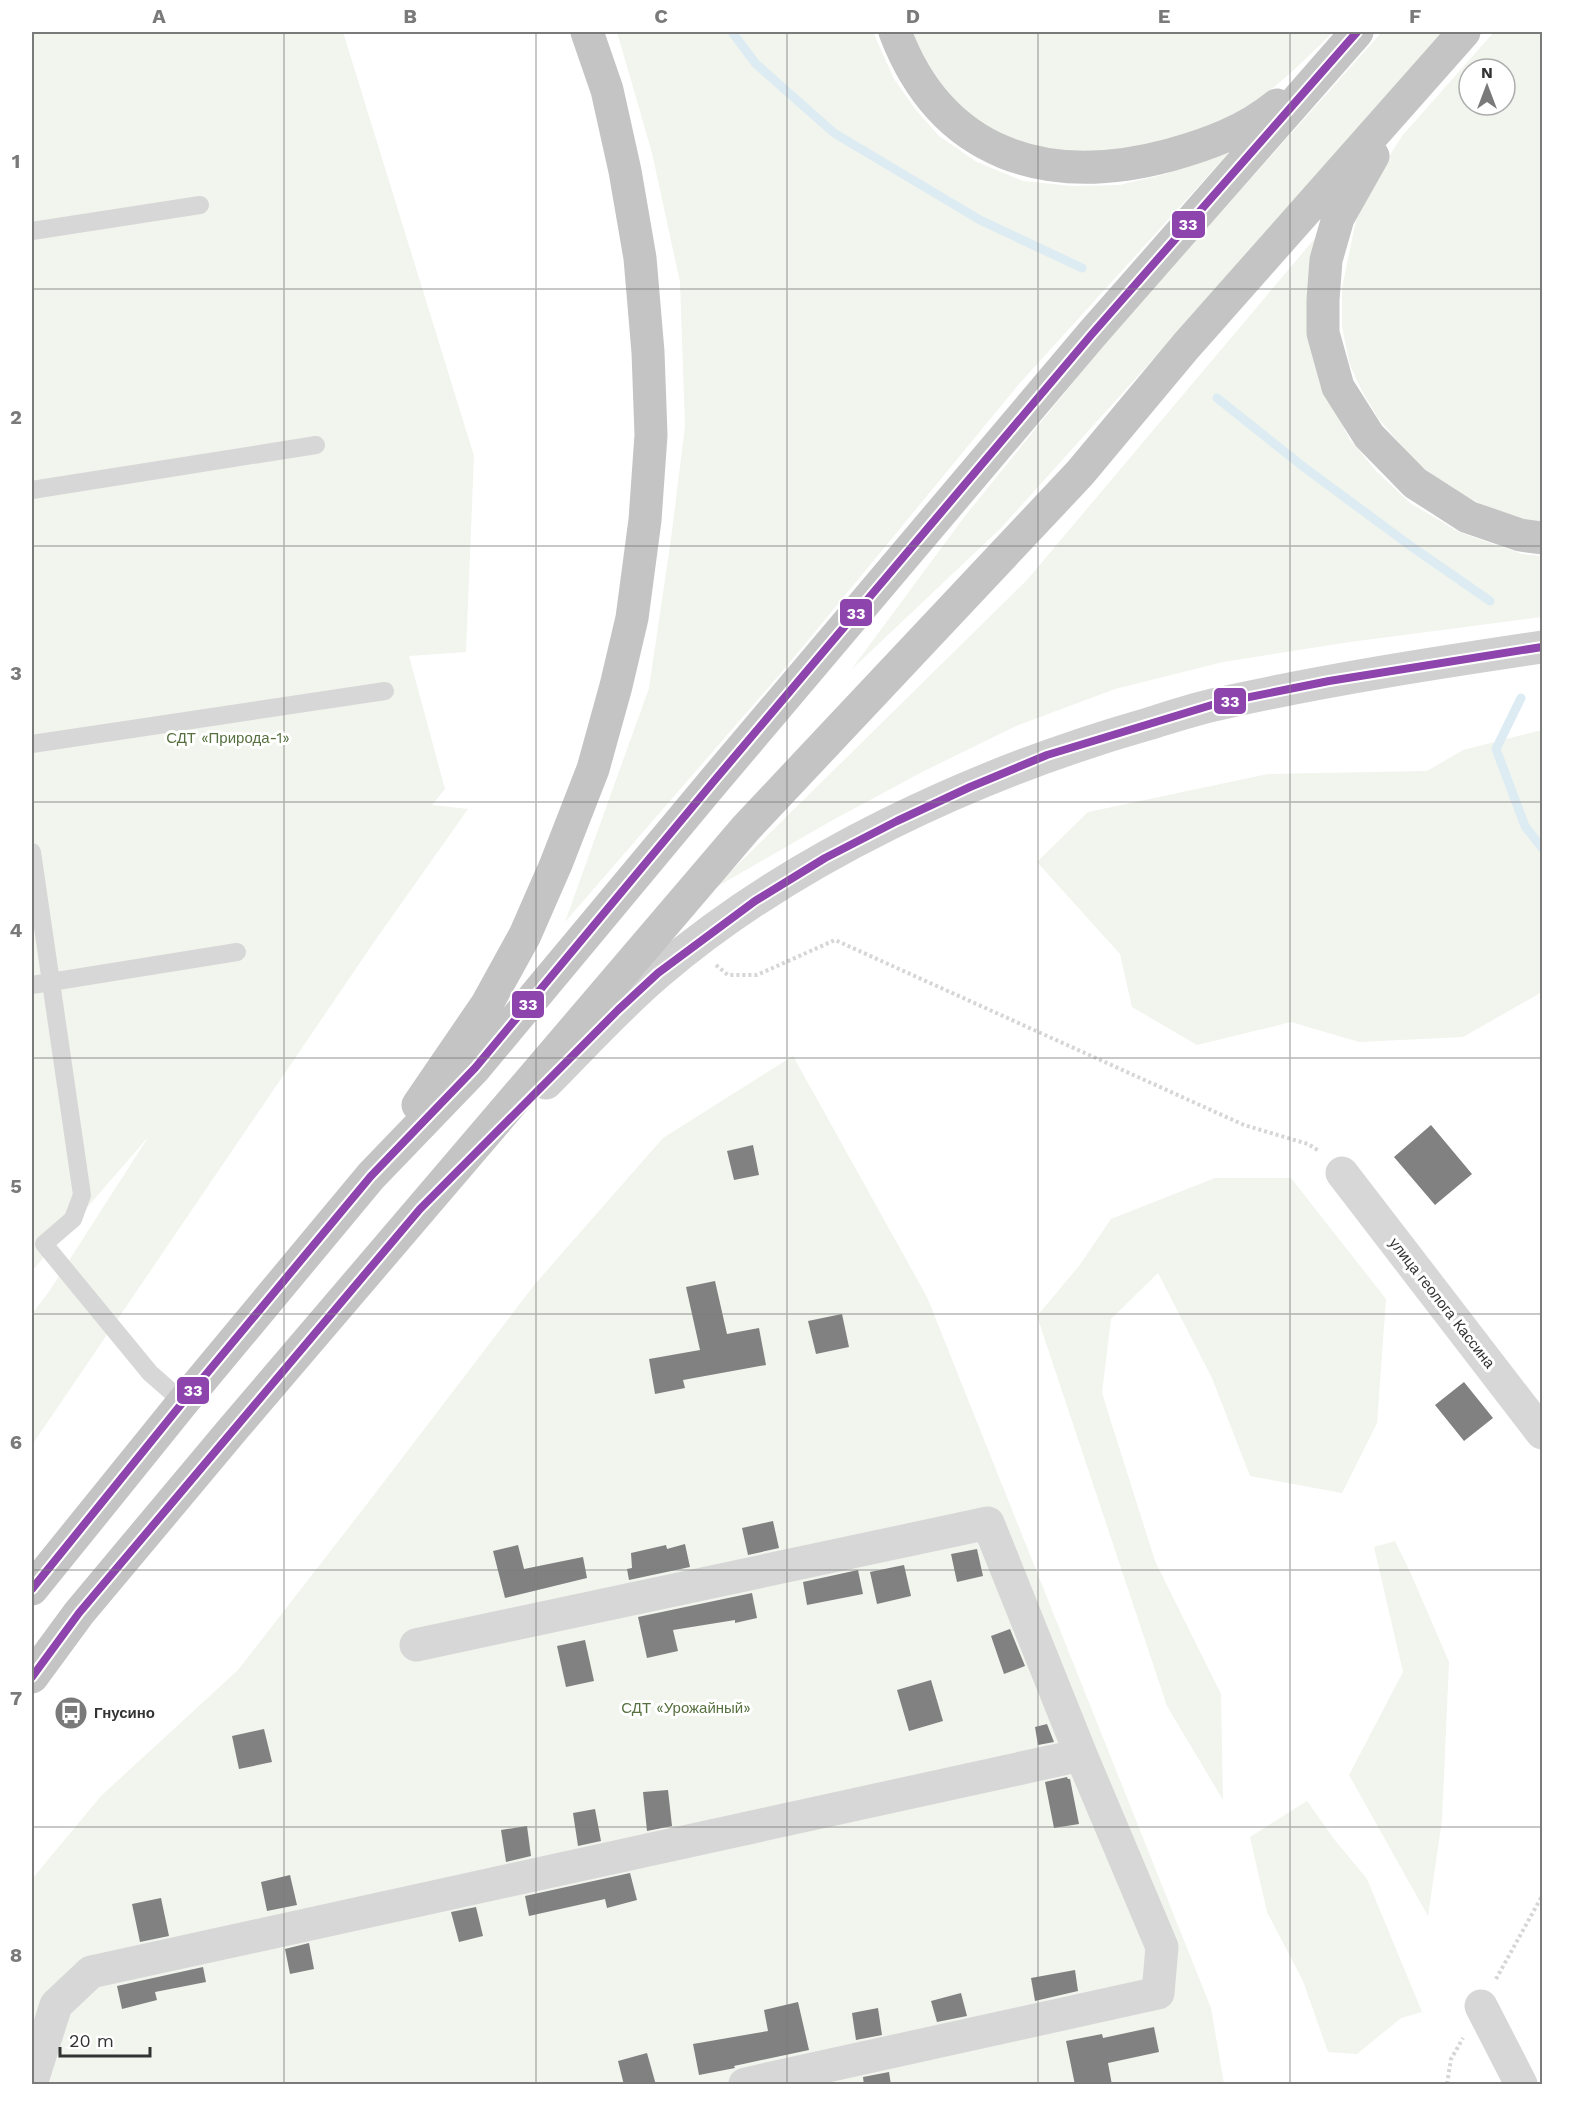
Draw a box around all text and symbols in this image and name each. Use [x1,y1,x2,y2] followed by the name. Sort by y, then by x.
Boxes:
[152,4,166,28] text: A
[403,4,417,28] text: B
[654,4,668,28] text: C
[906,4,920,28] text: D
[1158,4,1170,28] text: E
[1409,4,1421,28] text: F
[1457,57,1517,117] north arrow
[1481,63,1493,82] text: N
[12,149,20,173] text: 1
[1171,210,1206,239] line badge: 33
[1179,215,1197,234] text: 33
[10,405,22,429] text: 2
[839,598,873,627] line badge: 33
[847,604,865,623] text: 33
[10,661,22,685] text: 3
[1213,687,1247,715] line badge: 33
[1221,692,1239,711] text: 33
[166,729,290,747] park label: СДТ «Природа-1»
[10,918,23,942] text: 4
[511,990,545,1019] line badge: 33
[519,995,537,1014] text: 33
[10,1174,22,1198] text: 5
[1385,1234,1499,1372] street label: улица геолога Кассина
[176,1376,210,1405] line badge: 33
[184,1381,202,1400] text: 33
[10,1430,22,1454] text: 6
[10,1686,22,1710] text: 7
[53,1695,89,1731] bus stop icon: Гнусино
[621,1699,751,1717] park label: СДТ «Урожайный»
[94,1704,155,1722] place label: Гнусино
[10,1943,22,1967] text: 8
[60,2020,150,2058] scale bar
[69,2030,114,2051] text: 20 m

